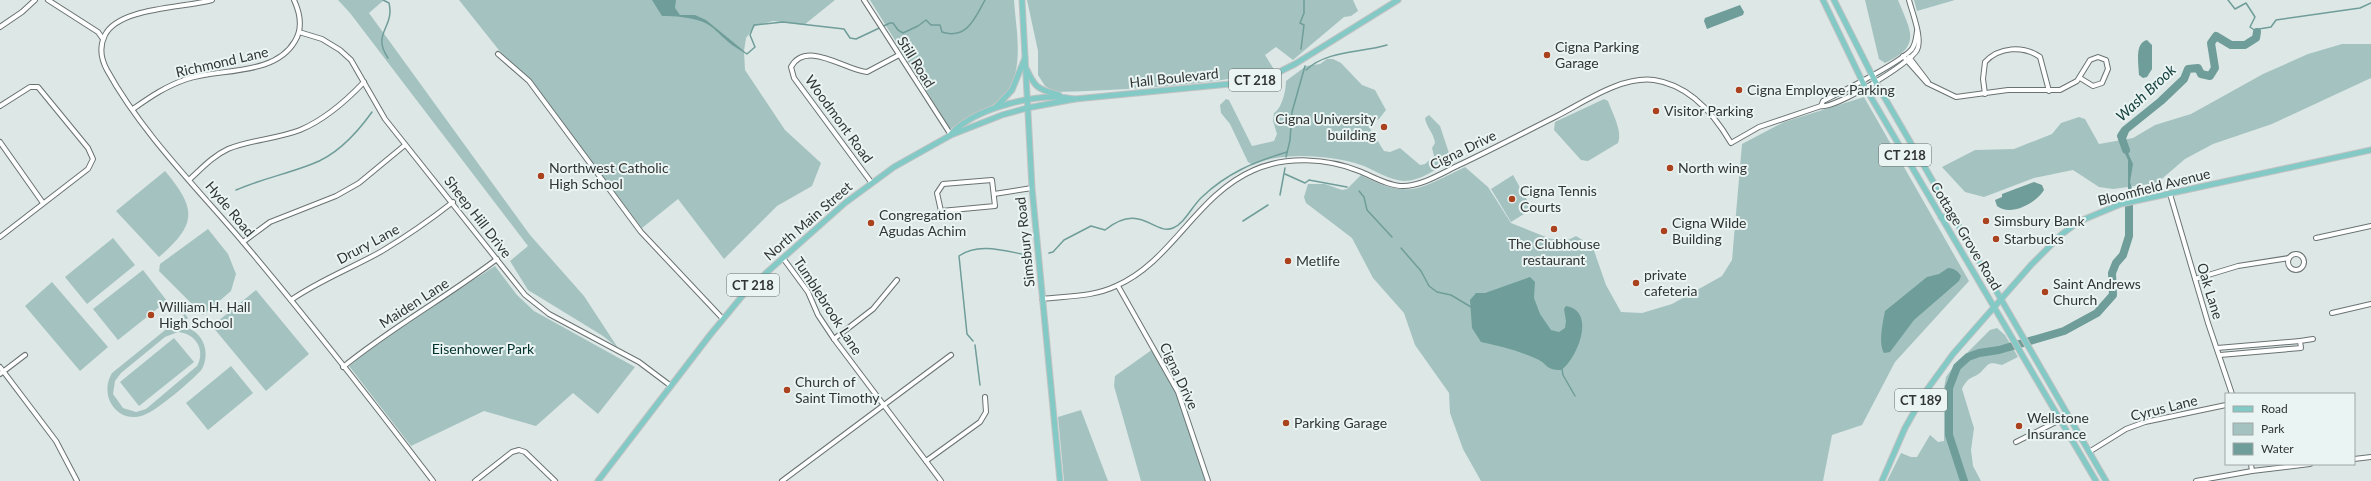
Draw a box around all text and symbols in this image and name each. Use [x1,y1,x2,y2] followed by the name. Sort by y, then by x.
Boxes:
[894,33,939,90] street label: Still Road
[1555,38,1639,71] place label: Cigna Parking Garage
[174,43,270,80] street label: Richmond Lane
[1542,50,1552,60] marker: Cigna Parking Garage
[2112,59,2180,124] water label: Wash Brook
[1129,64,1219,91] street label: Hall Boulevard
[1229,69,1281,91] road number: CT 218
[802,72,877,166] street label: Woodmont Road
[1747,81,1895,98] place label: Cigna Employee Parking
[1734,85,1744,95] marker: Cigna Employee Parking
[1664,102,1753,119] place label: Visitor Parking
[1651,106,1661,116] marker: Visitor Parking
[1275,110,1377,143] place label: Cigna University building
[1379,122,1389,132] marker: Cigna University building
[1427,126,1499,173] street label: Cigna Drive
[1879,144,1931,166] road number: CT 218
[549,159,669,192] place label: Northwest Catholic High School
[1678,159,1747,176] place label: North wing
[1665,163,1675,173] marker: North wing
[2096,164,2212,209] street label: Bloomfield Avenue
[536,171,546,181] marker: Northwest Catholic High School
[441,172,516,261] street label: Sheep Hill Drive
[202,177,259,240] street label: Hyde Road
[760,178,855,264] street label: North Main Street
[1927,178,2005,293] street label: Cottage Grove Road
[1520,182,1597,215] place label: Cigna Tennis Courts
[1507,194,1517,204] marker: Cigna Tennis Courts
[1011,196,1038,288] street label: Simsbury Road
[879,206,966,239] place label: Congregation Agudas Achim
[1994,212,2085,229] place label: Simsbury Bank
[1672,214,1747,247] place label: Cigna Wilde Building
[1981,216,1991,226] marker: Simsbury Bank
[866,218,876,228] marker: Congregation Agudas Achim
[334,220,402,267] street label: Drury Lane
[1549,224,1559,234] marker: The Clubhouse restaurant
[1659,226,1669,236] marker: Cigna Wilde Building
[2004,230,2064,247] place label: Starbucks
[1991,234,2001,244] marker: Starbucks
[1508,235,1600,268] place label: The Clubhouse restaurant
[1296,252,1340,269] place label: Metlife
[790,254,866,358] street label: Tumblebrook Lane
[1283,256,1293,266] marker: Metlife
[2194,261,2227,321] street label: Oak Lane
[1644,266,1697,299] place label: private cafeteria
[376,274,452,331] street label: Maiden Lane
[727,274,779,296] road number: CT 218
[2053,275,2141,308] place label: Saint Andrews Church
[1631,278,1641,288] marker: private cafeteria
[2040,287,2050,297] marker: Saint Andrews Church
[159,298,250,331] place label: William H. Hall High School
[146,310,156,320] marker: William H. Hall High School
[432,340,535,357] park label: Eisenhower Park
[1157,340,1202,412] street label: Cigna Drive
[795,373,880,406] place label: Church of Saint Timothy
[782,385,792,395] marker: Church of Saint Timothy
[1895,389,1947,411] road number: CT 189
[2129,391,2199,424] street label: Cyrus Lane
[2225,393,2355,465] legend
[2261,401,2288,416] text: Road
[2027,409,2089,442] place label: Wellstone Insurance
[1294,414,1387,431] place label: Parking Garage
[1281,418,1291,428] marker: Parking Garage
[2014,421,2024,431] marker: Wellstone Insurance
[2261,421,2285,436] text: Park
[2261,441,2294,456] text: Water

